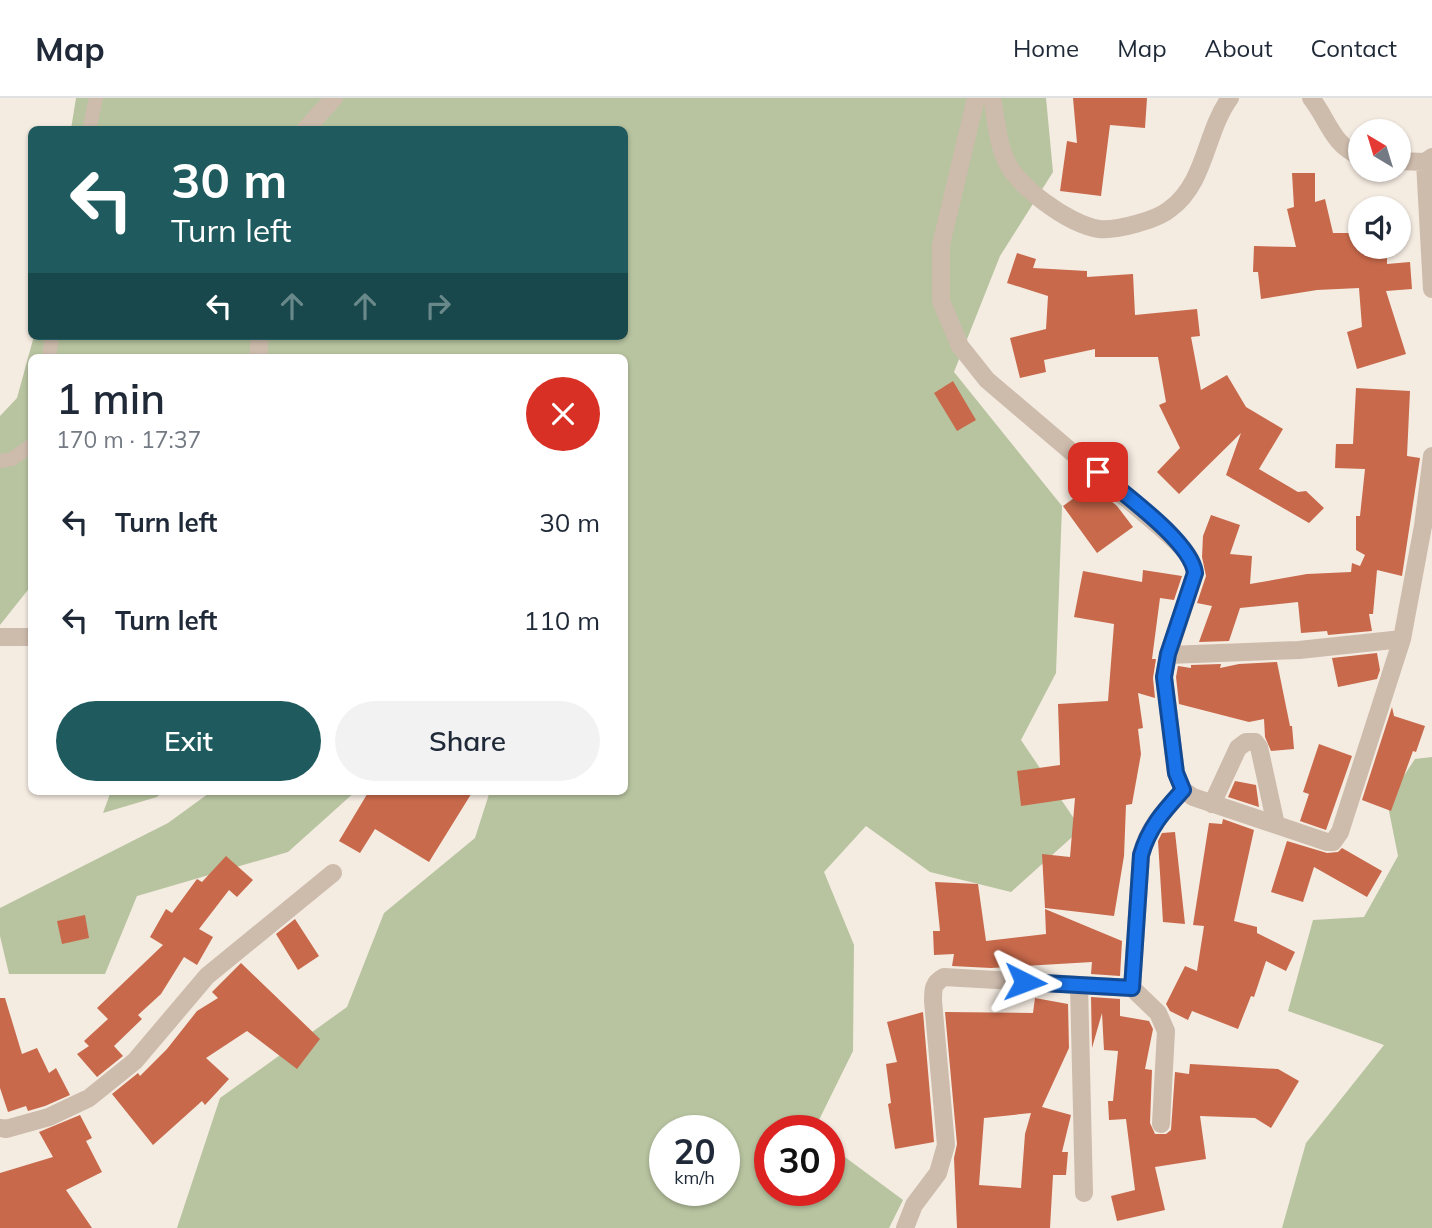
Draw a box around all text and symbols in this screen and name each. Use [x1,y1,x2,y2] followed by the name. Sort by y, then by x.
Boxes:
[35,28,105,69] text: Map
[1013,33,1079,63] text: Home
[1117,33,1167,63] text: Map
[1205,33,1273,63] text: About
[1311,33,1397,63] text: Contact
[1348,119,1410,182] north arrow
[1348,119,1411,259] map controls
[171,149,287,210] text: 30 m
[56,154,147,245] icon: left
[1348,196,1411,259] button: sound
[171,210,291,250] text: Turn left
[200,287,238,325] icon: left
[273,287,311,325] icon: ahead
[346,287,384,325] icon: ahead
[419,287,457,325] icon: right
[56,372,165,425] text: 1 min
[526,377,600,451] button: close
[56,425,201,454] text: 170 m · 17:37
[1068,442,1128,502] pin
[1079,453,1117,491] icon: arrive
[56,503,94,541] icon: left
[115,506,217,539] text: Turn left
[539,506,600,539] text: 30 m
[56,601,94,639] icon: left
[115,604,217,637] text: Turn left
[524,604,600,637] text: 110 m
[56,701,321,781] button: Exit
[335,701,600,781] button: Share
[988,945,1062,1019] position arrow
[754,1115,845,1206] speed limit sign: 30
[673,1129,716,1173] text: 20
[674,1166,715,1189] text: km/h

